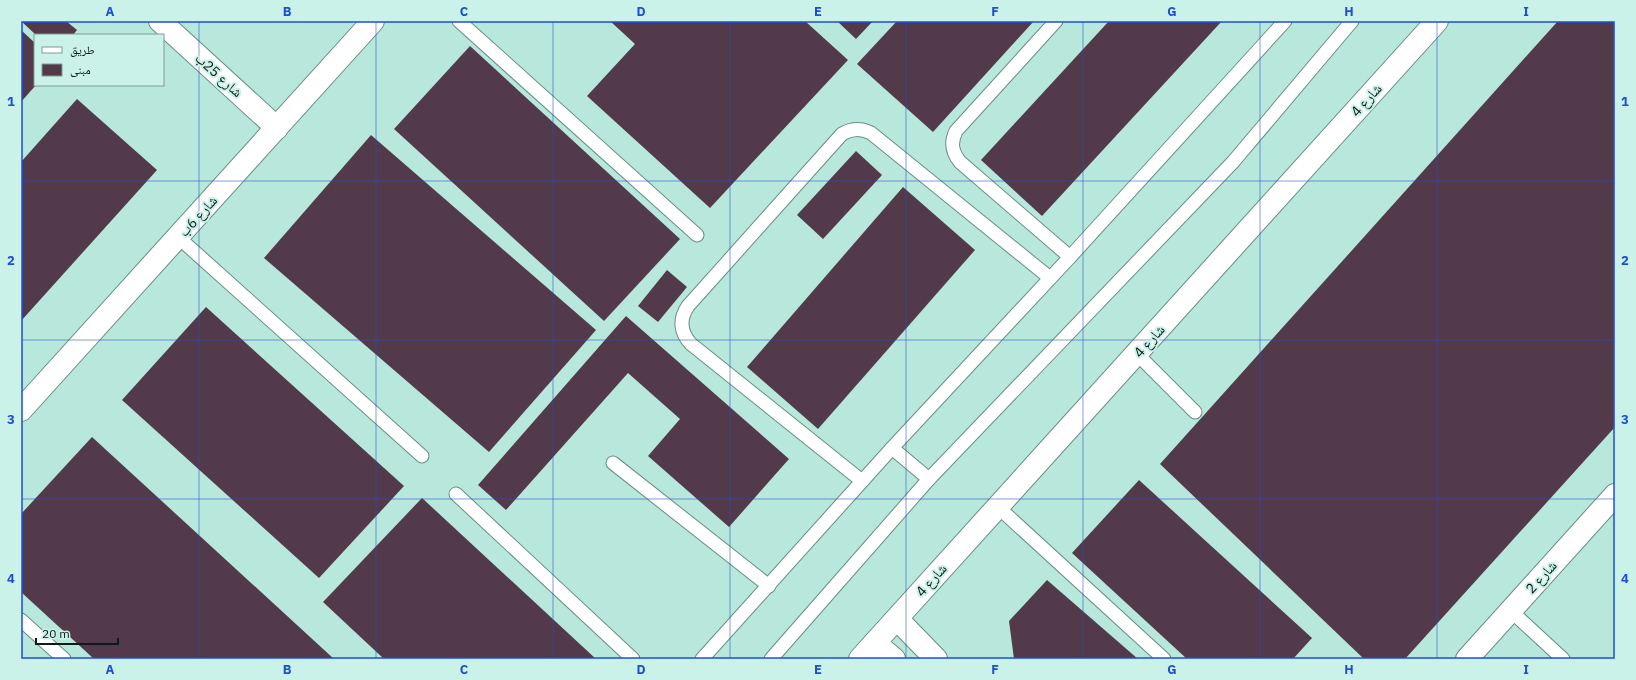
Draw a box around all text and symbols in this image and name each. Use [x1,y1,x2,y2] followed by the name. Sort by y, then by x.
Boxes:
[106,3,115,20] text: A
[283,3,292,20] text: B
[460,3,469,20] text: C
[636,3,646,20] text: D
[814,3,822,20] text: E
[991,3,999,20] text: F
[1167,3,1177,20] text: G
[1344,3,1354,20] text: H
[1523,3,1529,20] text: I
[34,34,164,86] legend
[70,42,95,57] text: طريق
[191,49,246,102] street label: شارع 25ب
[70,62,91,77] text: مبنى
[1346,80,1386,121] street label: شارع 4
[7,93,15,110] text: 1
[1621,93,1629,110] text: 1
[175,192,222,241] street label: شارع 6ب
[7,252,15,269] text: 2
[1621,252,1629,269] text: 2
[1129,321,1169,362] street label: شارع 4
[7,411,15,428] text: 3
[1621,411,1629,428] text: 3
[1521,557,1561,598] street label: شارع 2
[911,560,951,601] street label: شارع 4
[7,570,15,587] text: 4
[1621,570,1629,587] text: 4
[36,620,118,646] scale bar
[42,626,70,641] text: 20 m
[106,661,115,678] text: A
[283,661,292,678] text: B
[460,661,469,678] text: C
[636,661,646,678] text: D
[814,661,822,678] text: E
[991,661,999,678] text: F
[1167,661,1177,678] text: G
[1344,661,1354,678] text: H
[1523,661,1529,678] text: I

